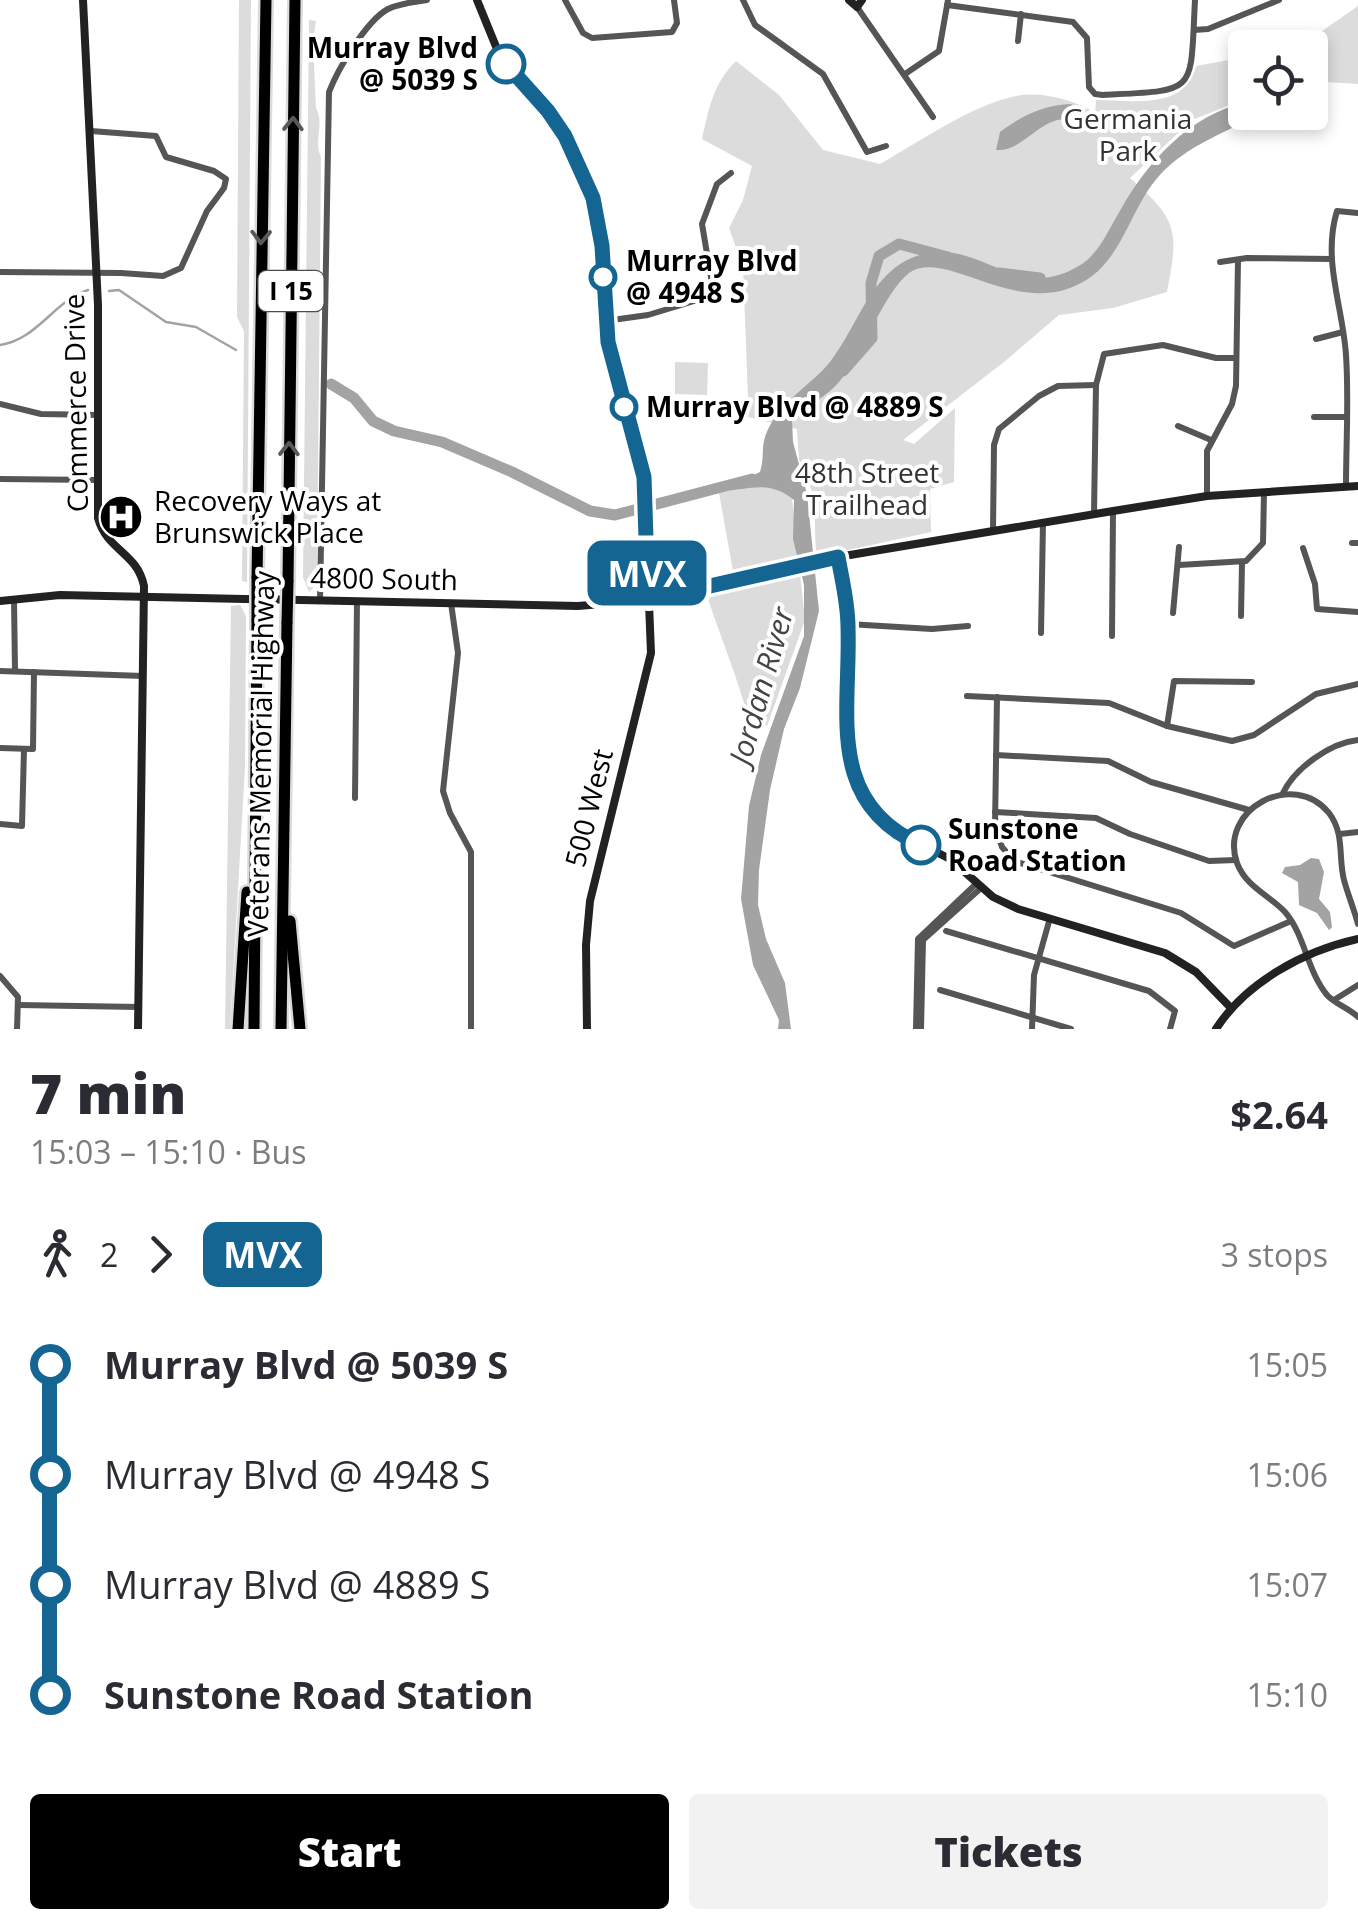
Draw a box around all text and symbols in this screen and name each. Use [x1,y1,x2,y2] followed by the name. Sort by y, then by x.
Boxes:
[307,28,478,98] place label: Murray Blvd @ 5039 S
[1228,30,1328,130] map controls
[1228,30,1328,130] button: locate
[487,45,525,83] marker: Murray Blvd @ 5039 S
[1064,99,1192,169] park label: Germania Park
[283,116,304,132] one-way arrow
[250,230,272,246] one-way arrow
[626,241,797,311] place label: Murray Blvd @ 4948 S
[590,264,616,290] marker: Murray Blvd @ 4948 S
[258,271,324,311] road number: I 15
[54,293,96,513] street label: Commerce Drive
[646,387,944,425] place label: Murray Blvd @ 4889 S
[611,394,637,420] marker: Murray Blvd @ 4889 S
[278,441,300,456] one-way arrow
[795,453,939,523] park label: 48th Street Trailhead
[154,481,381,551] place label: Recovery Ways at Brunswick Place
[98,494,144,540] hospital icon: Recovery Ways at Brunswick Place
[590,540,704,606] line badge: MVX
[607,550,687,597] text: MVX
[310,558,458,598] street label: 4800 South
[238,570,282,937] street label: Veterans Memorial Highway
[717,601,803,774] water label: Jordan River
[555,745,621,871] street label: 500 West
[948,809,1127,879] place label: Sunstone Road Station
[902,826,940,864] marker: Sunstone Road Station
[30,1055,186,1130] text: 7 min
[1230,1088,1328,1140] text: $2.64
[30,1130,306,1173] text: 15:03 – 15:10 · Bus
[30,1227,85,1282] icon: walk
[133,1227,188,1282] icon: forward
[223,1231,302,1278] text: MVX
[100,1233,118,1276] text: 2
[1221,1233,1328,1276] text: 3 stops
[104,1338,508,1390] text: Murray Blvd @ 5039 S
[1246,1343,1328,1386] text: 15:05
[104,1448,490,1500] text: Murray Blvd @ 4948 S
[1246,1453,1328,1496] text: 15:06
[104,1558,490,1610] text: Murray Blvd @ 4889 S
[1246,1563,1328,1606] text: 15:07
[104,1668,534,1720] text: Sunstone Road Station
[1246,1673,1328,1716] text: 15:10
[30,1794,669,1909] button: Start
[689,1794,1328,1909] button: Tickets

